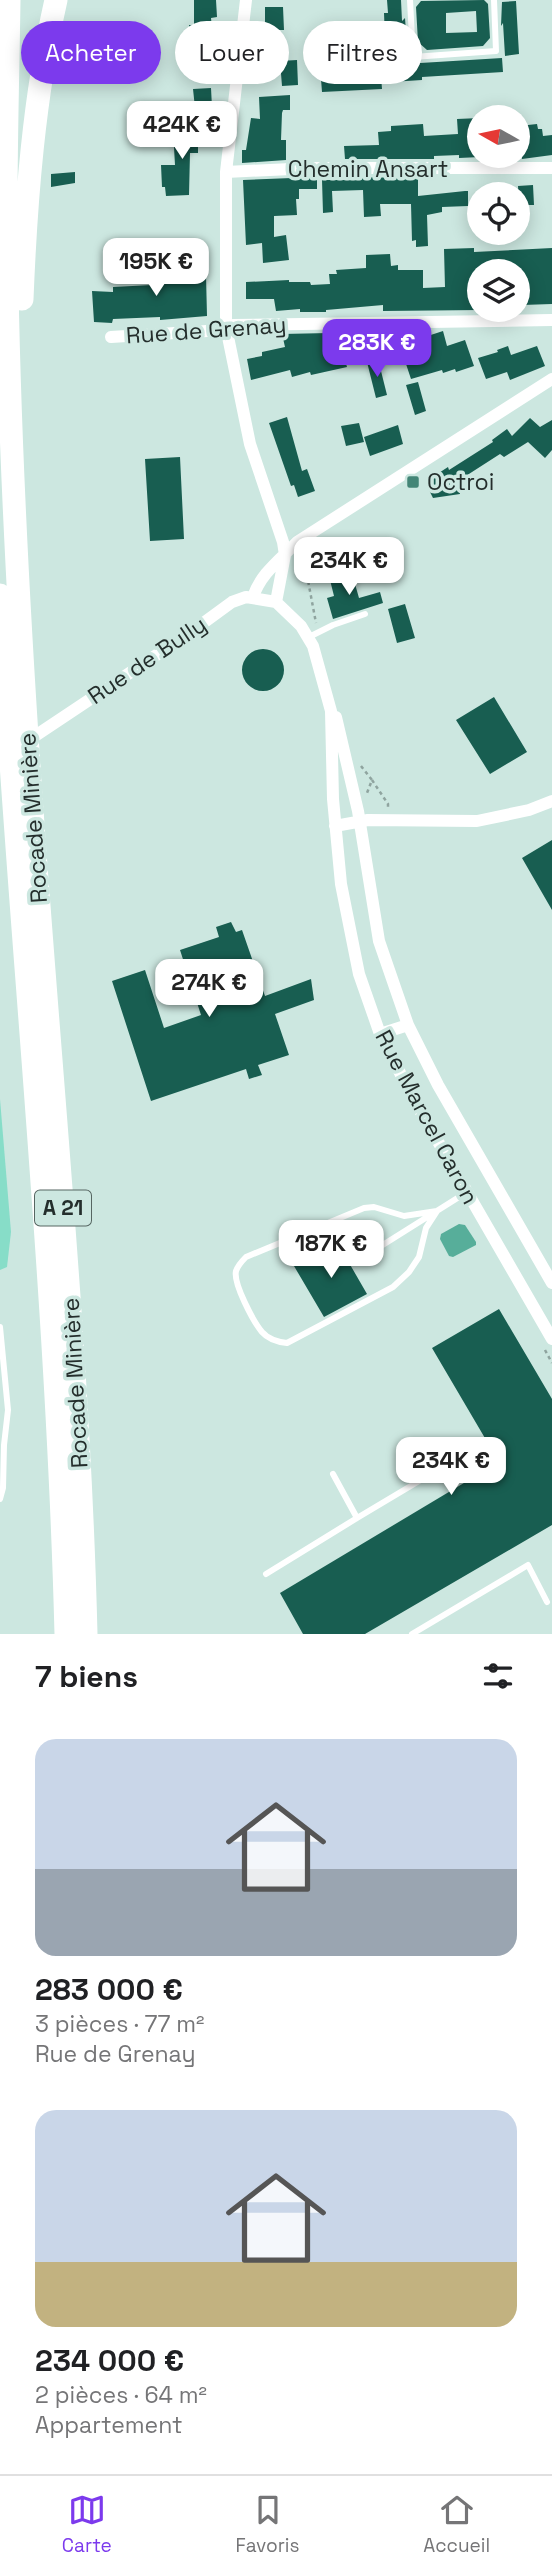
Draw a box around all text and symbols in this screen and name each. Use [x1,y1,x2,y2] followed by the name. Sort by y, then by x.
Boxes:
[21,21,161,84] chip: Acheter
[175,21,289,84] chip: Louer
[303,21,422,84] chip: Filtres
[125,102,239,161] pin: 424K €
[467,105,530,168] north arrow
[467,105,530,322] map controls
[143,109,221,139] text: 424K €
[288,154,448,184] street label: Chemin Ansart
[467,182,530,245] button: locate
[99,238,213,298] pin: 195K €
[119,246,193,276] text: 195K €
[467,259,530,322] button: layers
[125,309,287,351] street label: Rue de Grenay
[320,320,434,379] pin: 283K €
[338,327,416,357] text: 283K €
[427,467,494,497] place label: Octroi
[405,474,421,490] marker: Octroi
[292,538,406,597] pin: 234K €
[310,545,388,575] text: 234K €
[82,609,212,711] street label: Rue de Bully
[12,732,54,904] street label: Rocade Minière
[152,960,266,1019] pin: 274K €
[171,967,247,997] text: 274K €
[368,1025,486,1209] street label: Rue Marcel Caron
[35,1190,91,1226] road number: A 21
[274,1220,388,1280] pin: 187K €
[295,1228,367,1258] text: 187K €
[56,1297,94,1469] street label: Rocade Minière
[394,1438,508,1497] pin: 234K €
[412,1445,490,1475] text: 234K €
[35,1657,138,1696] text: 7 biens
[479,1657,517,1695] icon: filters
[213,1784,339,1910] icon: home
[35,1970,183,2009] text: 283 000 €
[35,2009,205,2039] text: 3 pièces · 77 m²
[35,2039,196,2069] text: Rue de Grenay
[213,2155,339,2281] icon: home
[35,2341,184,2380] text: 234 000 €
[35,2380,207,2410] text: 2 pièces · 64 m²
[35,2410,183,2440] text: Appartement
[62,2491,112,2558] tab: Carte
[236,2491,300,2558] tab: Favoris
[423,2491,490,2558] tab: Accueil

